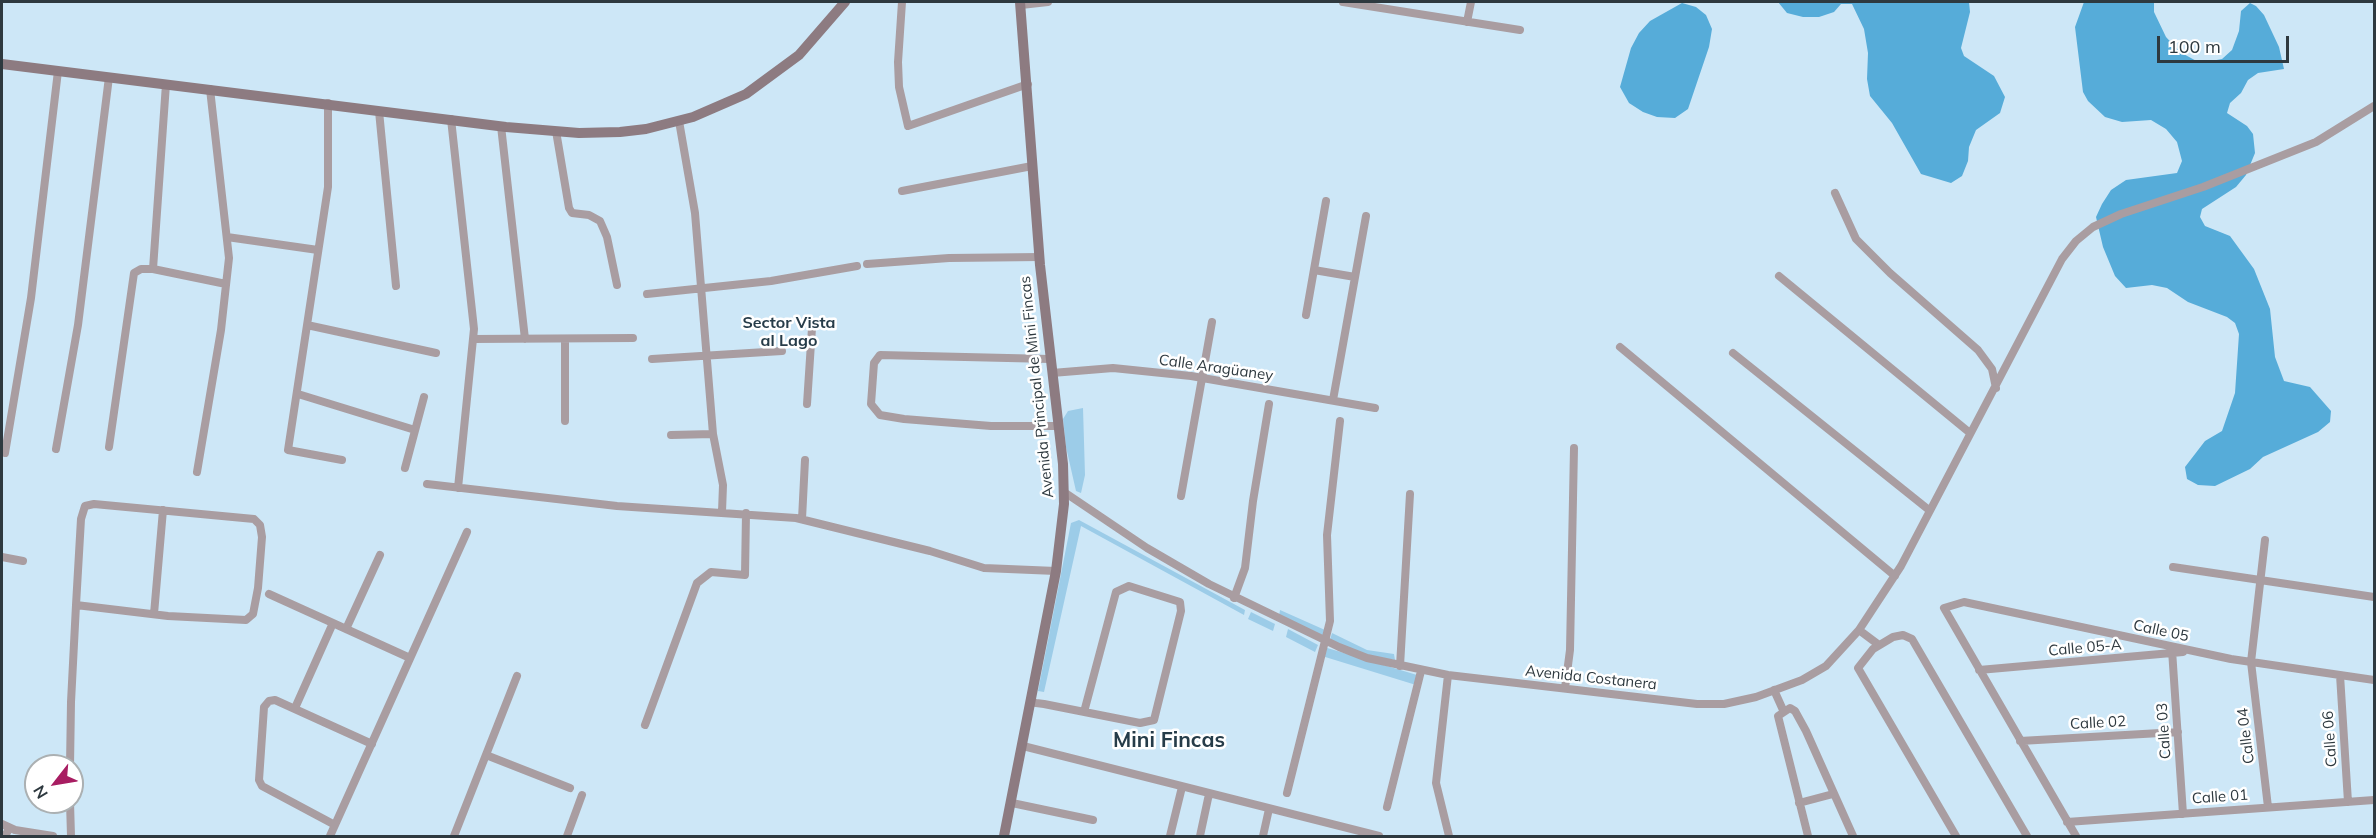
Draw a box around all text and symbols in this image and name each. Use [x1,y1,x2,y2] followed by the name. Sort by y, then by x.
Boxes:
[2160,24,2292,62] scale bar
[2168,35,2221,58] text: 100 m
[1016,275,1058,499] street label: Avenida Principal de Mini Fincas
[743,313,835,351] district label: Sector Vista al Lago
[1158,351,1274,385] street label: Calle Aragüaney
[2132,616,2190,646] street label: Calle 05
[2048,636,2122,660] street label: Calle 05-A
[1524,662,1658,694] street label: Avenida Costanera
[2153,702,2175,760] street label: Calle 03
[2234,707,2258,765] street label: Calle 04
[2319,710,2341,768] street label: Calle 06
[2069,713,2127,733] street label: Calle 02
[1113,728,1225,754] district label: Mini Fincas
[24,754,84,814] north arrow
[29,782,52,803] text: N
[2191,786,2249,808] street label: Calle 01

